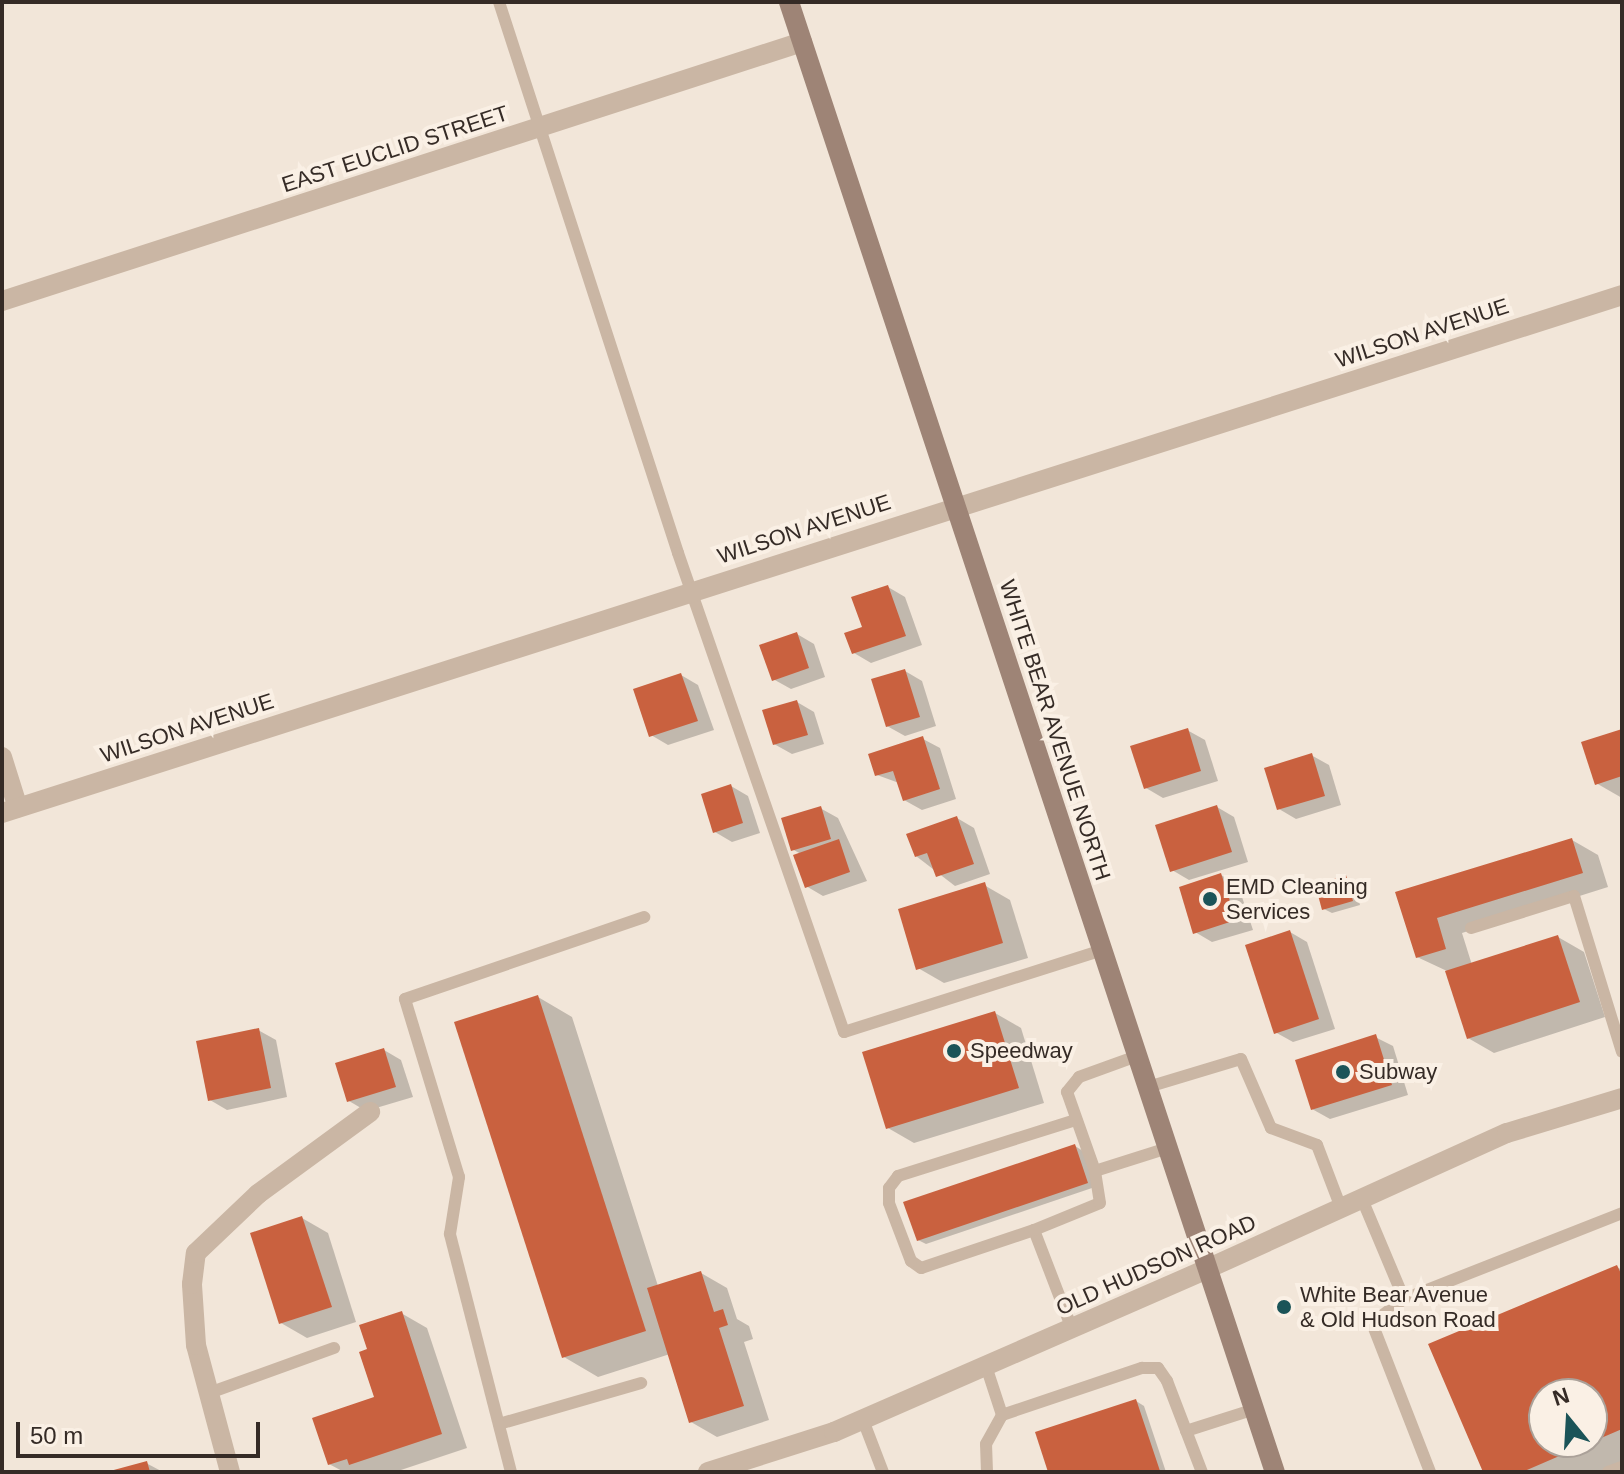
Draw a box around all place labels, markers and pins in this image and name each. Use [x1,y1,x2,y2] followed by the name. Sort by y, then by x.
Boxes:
[1226,873,1368,924] place label: EMD Cleaning Services
[1201,890,1219,908] marker: EMD Cleaning Services
[970,1038,1073,1064] place label: Speedway
[945,1042,963,1060] marker: Speedway
[1359,1059,1437,1085] place label: Subway
[1334,1063,1352,1081] marker: Subway
[1300,1281,1496,1332] place label: White Bear Avenue & Old Hudson Road
[1275,1298,1293,1316] marker: White Bear Avenue & Old Hudson Road

